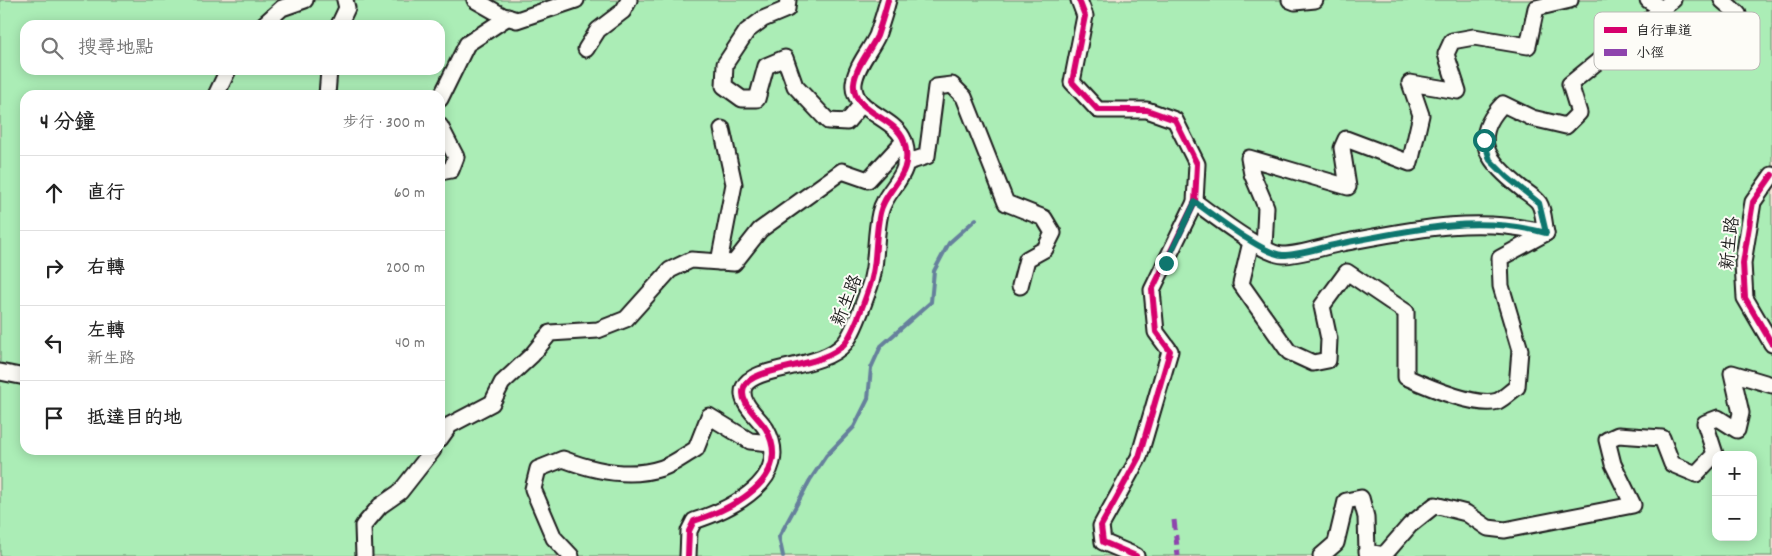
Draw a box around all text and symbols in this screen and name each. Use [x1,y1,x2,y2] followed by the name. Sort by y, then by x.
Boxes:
[1594,12,1760,70] legend
[20,20,445,75] search box
[1636,22,1692,42] text: 自行車道
[38,34,66,62] icon: search
[78,36,154,63] text: 搜尋地點
[1636,44,1664,64] text: 小徑
[40,109,96,139] text: 4 分鐘
[343,112,425,135] text: 步行 · 300 m
[1473,129,1496,152] route start
[40,179,68,207] icon: ahead
[87,181,125,208] text: 直行
[394,182,425,205] text: 60 m
[1716,215,1747,272] street label: 新生路
[1155,252,1178,275] route end
[40,254,68,282] icon: right
[87,256,125,283] text: 右轉
[386,257,425,280] text: 200 m
[827,271,870,331] street label: 新生路
[87,319,125,346] text: 左轉
[40,329,68,357] icon: left
[395,332,425,355] text: 40 m
[87,348,135,371] text: 新生路
[40,404,68,432] icon: arrive
[87,406,182,433] text: 抵達目的地
[1712,451,1757,541] map controls
[1712,451,1757,496] button: +
[1712,496,1757,541] button: −

